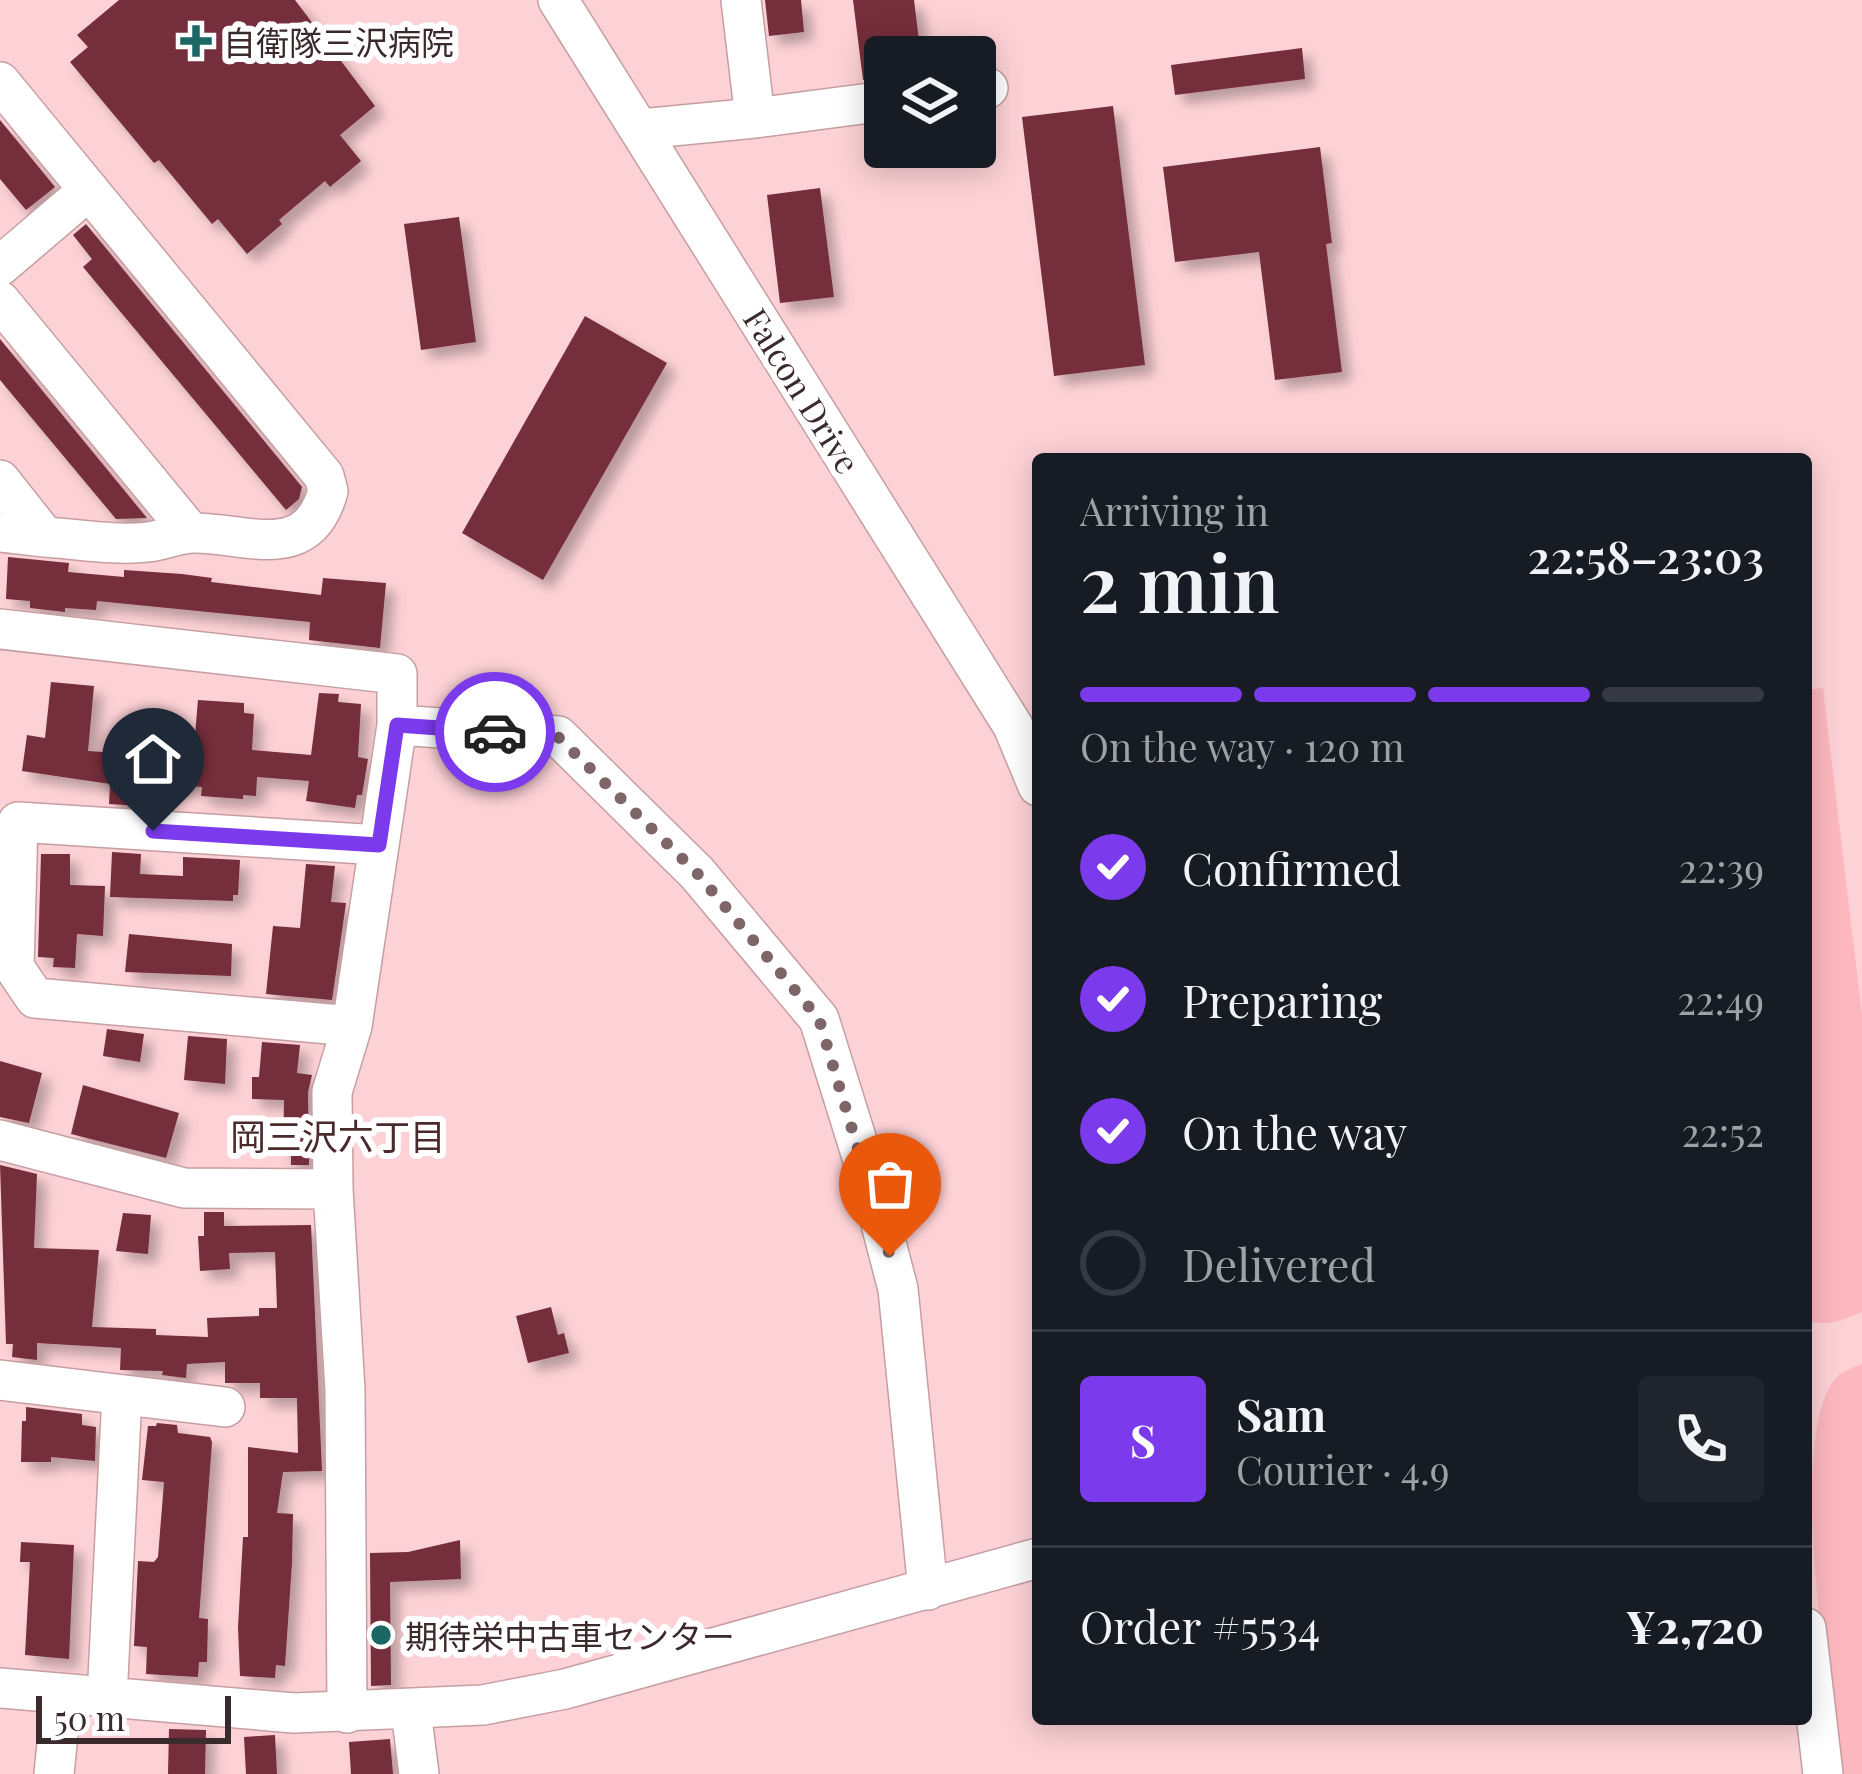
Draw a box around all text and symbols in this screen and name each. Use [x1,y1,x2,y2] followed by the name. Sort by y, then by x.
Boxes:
[223,19,454,63] place label: 自衛隊三沢病院
[180,25,212,57] marker: 自衛隊三沢病院
[864,36,996,168] map controls
[864,36,996,168] button: layers
[735,299,871,481] street label: Falcon Drive
[1080,484,1269,536] text: Arriving in
[1528,525,1764,585] text: 22:58–23:03
[1080,529,1279,633] text: 2 min
[435,672,555,792] courier
[462,699,528,765] icon: car
[102,708,204,831] pin
[1080,720,1405,772] text: On the way · 120 m
[120,726,186,792] icon: home
[1080,834,1146,900] icon: check
[1182,837,1401,897] text: Confirmed
[1679,841,1764,893] text: 22:39
[1080,966,1146,1032] icon: check
[1182,969,1382,1029] text: Preparing
[1677,973,1764,1025] text: 22:49
[1080,1098,1146,1164] icon: check
[1182,1101,1407,1161] text: On the way
[1681,1105,1764,1157] text: 22:52
[230,1111,446,1159] district label: 岡三沢六丁目
[839,1133,941,1256] pin
[857,1151,923,1217] icon: bag
[1182,1233,1376,1293] text: Delivered
[1638,1376,1764,1502] button: phone
[1236,1383,1326,1443] text: Sam
[1130,1409,1156,1469] text: S
[1236,1443,1450,1495] text: Courier · 4.9
[1080,1595,1320,1655] text: Order #5534
[1626,1595,1764,1655] text: ¥2,720
[405,1613,735,1657] place label: 期待栄中古車センター
[368,1622,394,1648] marker: 期待栄中古車センター
[36,1690,231,1743] scale bar
[54,1695,125,1739] text: 50 m

